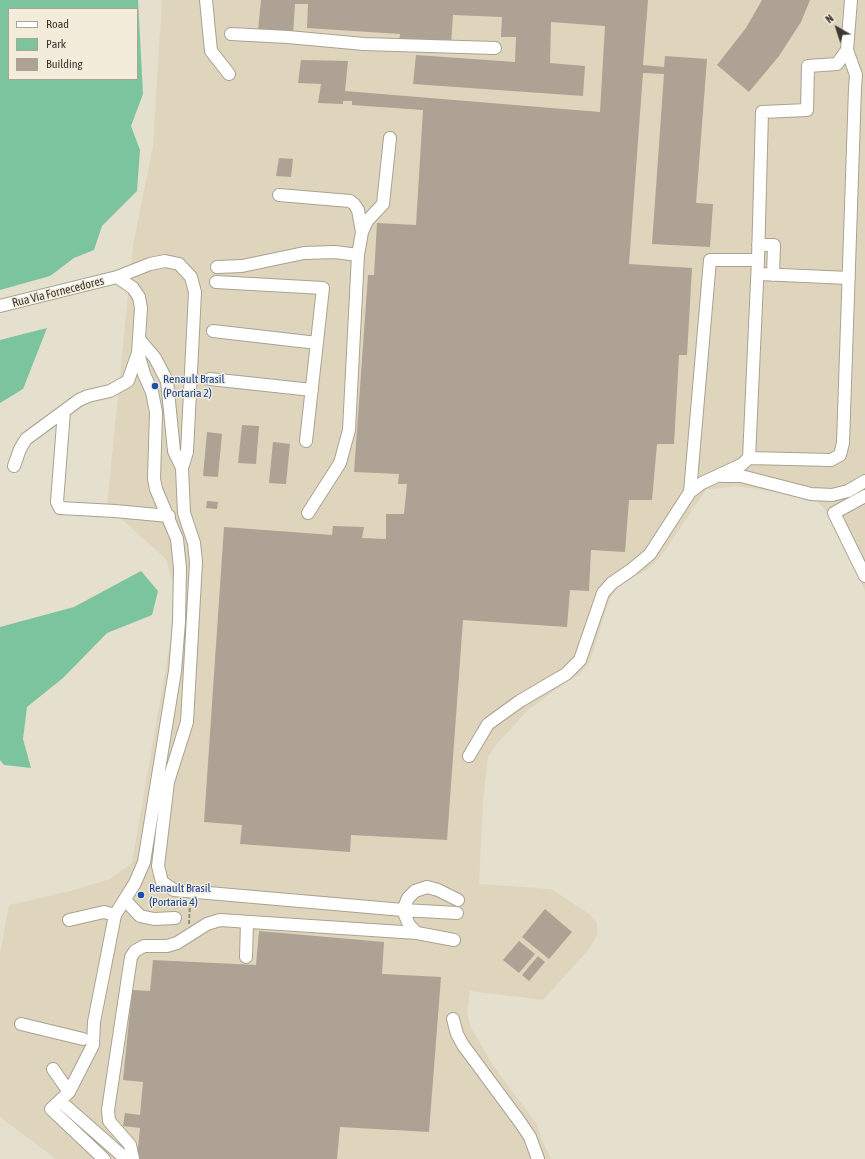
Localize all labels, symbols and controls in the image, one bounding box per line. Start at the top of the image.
legend [8,8,138,80]
north arrow [817,8,857,48]
text: N [823,12,836,25]
text: Road [46,17,69,31]
text: Park [46,37,66,51]
text: Building [46,57,83,71]
street label: Rua Via Fornecedores [11,274,105,310]
place label: Renault Brasil (Portaria 2) [163,372,225,400]
marker: Renault Brasil (Portaria 2) [150,381,160,391]
place label: Renault Brasil (Portaria 4) [149,881,211,909]
marker: Renault Brasil (Portaria 4) [136,890,146,900]

